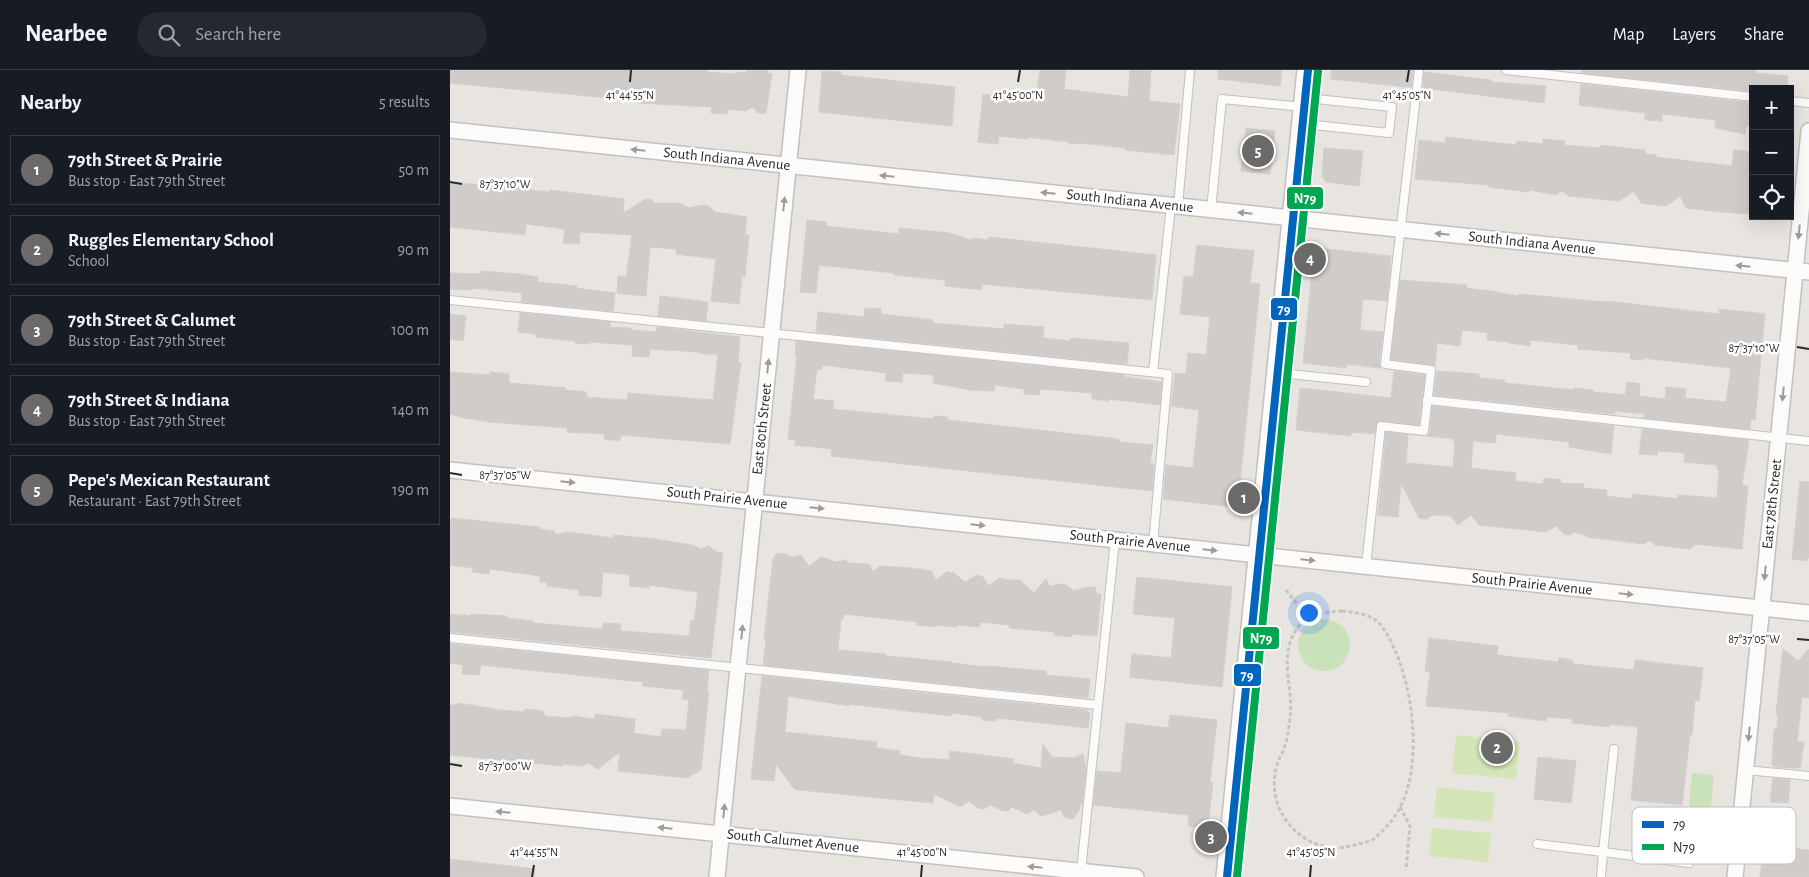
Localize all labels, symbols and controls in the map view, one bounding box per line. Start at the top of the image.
search box [137,12,487,57]
icon: search [155,21,183,49]
text: Nearbee [25,22,107,46]
text: Search here [195,25,281,44]
text: Map [1613,26,1644,44]
text: Layers [1672,26,1716,44]
text: Share [1744,26,1784,44]
map controls [1749,85,1794,220]
button: + [1749,85,1794,130]
text: 41°44'55"N [606,89,654,101]
text: 41°45'00"N [993,89,1043,101]
text: 41°45'05"N [1382,89,1432,101]
text: Nearby [20,92,81,113]
text: 5 results [379,94,430,110]
button: − [1749,130,1794,175]
pin: 5 [1242,132,1274,170]
street label: South Indiana Avenue [663,145,791,173]
one-way arrow [630,146,646,154]
text: 79th Street & Prairie [68,151,222,170]
text: 1 [34,162,40,178]
text: 50 m [398,162,429,178]
one-way arrow [879,172,895,180]
text: Bus stop · East 79th Street [68,173,225,189]
button: locate [1749,175,1794,220]
text: 87°37'10"W [480,178,531,190]
line badge: N79 [1286,186,1324,210]
street label: South Indiana Avenue [1066,187,1194,215]
one-way arrow [1040,189,1056,197]
text: N79 [1294,192,1317,206]
one-way arrow [781,196,789,212]
one-way arrow [1237,209,1253,217]
one-way arrow [1795,224,1803,240]
street label: South Indiana Avenue [1468,229,1596,257]
one-way arrow [1434,230,1450,238]
text: Ruggles Elementary School [68,231,274,250]
pin: 4 [1294,240,1326,278]
text: 2 [33,242,41,258]
text: 90 m [398,242,429,258]
text: School [68,253,109,269]
one-way arrow [1735,261,1751,269]
line badge: 79 [1270,297,1298,321]
text: 79 [1278,303,1291,317]
text: 79th Street & Calumet [68,311,235,330]
text: 3 [34,322,40,338]
text: 100 m [391,322,429,338]
text: Bus stop · East 79th Street [68,333,225,349]
text: 87°37'10"W [1729,342,1780,354]
one-way arrow [764,358,772,374]
street label: East 80th Street [750,382,774,476]
one-way arrow [1779,386,1787,402]
text: 79th Street & Indiana [68,391,230,410]
text: 4 [33,402,41,418]
text: 140 m [392,402,429,418]
text: Bus stop · East 79th Street [68,413,225,429]
street label: East 78th Street [1760,458,1784,550]
text: 87°37'05"W [479,469,531,481]
text: Pepe's Mexican Restaurant [68,471,270,490]
one-way arrow [560,478,576,486]
pin: 1 [1228,479,1260,517]
text: 5 [34,482,40,498]
text: 190 m [392,482,429,498]
street label: South Prairie Avenue [666,484,788,512]
text: Restaurant · East 79th Street [68,493,241,509]
one-way arrow [809,504,825,512]
one-way arrow [971,521,987,529]
street label: South Prairie Avenue [1069,527,1191,555]
one-way arrow [1202,546,1218,554]
one-way arrow [1300,556,1316,564]
one-way arrow [1761,565,1769,581]
street label: South Prairie Avenue [1471,570,1593,598]
one-way arrow [1618,590,1634,598]
your location [1296,600,1322,626]
one-way arrow [738,624,746,640]
line badge: N79 [1242,626,1280,650]
text: N79 [1250,632,1273,646]
text: 87°37'05"W [1728,633,1780,645]
line badge: 79 [1233,663,1262,687]
text: 79 [1241,669,1254,683]
one-way arrow [1745,727,1753,743]
pin: 2 [1481,729,1513,767]
text: 87°37'00"W [478,760,532,772]
one-way arrow [720,803,728,819]
legend [1632,807,1796,864]
one-way arrow [495,808,511,816]
pin: 3 [1195,818,1227,856]
text: 79 [1673,818,1685,832]
one-way arrow [657,824,673,832]
street label: South Calumet Avenue [726,827,860,855]
text: N79 [1673,841,1695,855]
text: 41°44'55"N [510,846,558,858]
text: 41°45'00"N [897,846,947,858]
text: 41°45'05"N [1286,846,1336,858]
one-way arrow [1027,863,1043,871]

